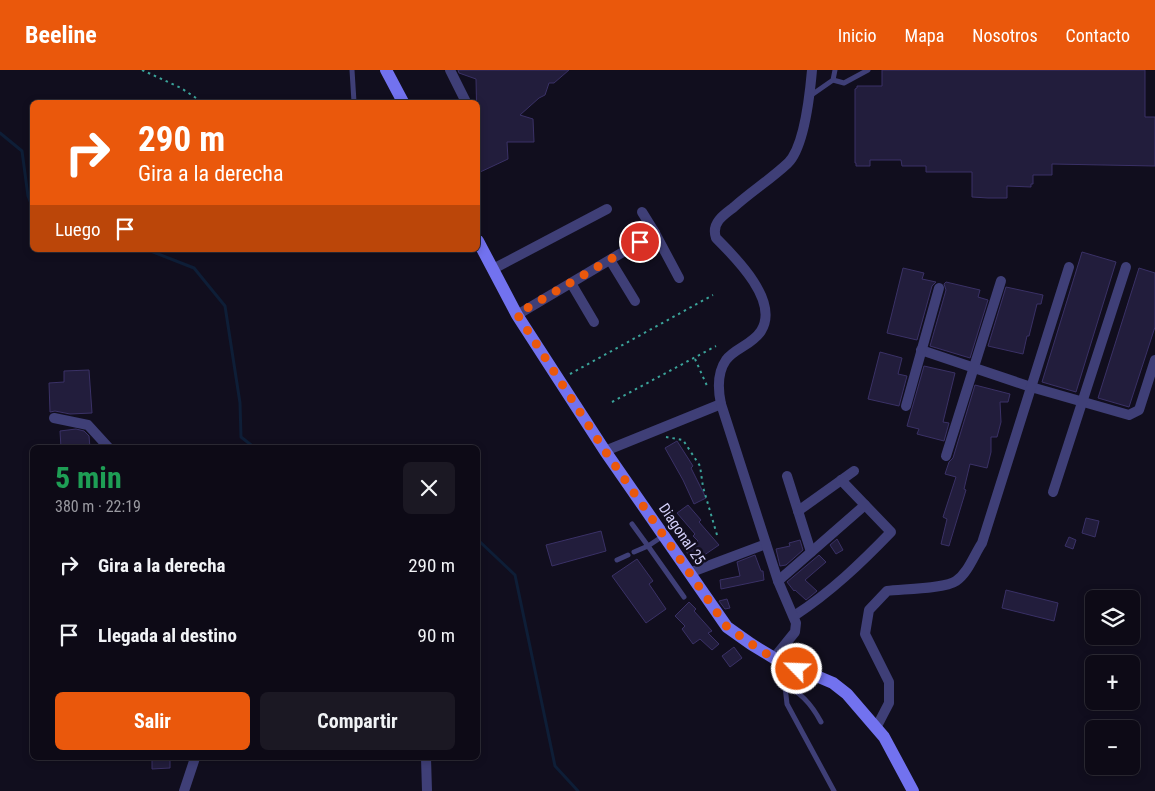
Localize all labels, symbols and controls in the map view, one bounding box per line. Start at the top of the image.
text: Beeline [25,21,97,49]
text: Inicio [838,25,877,46]
text: Mapa [905,25,944,46]
text: Nosotros [972,25,1038,46]
text: Contacto [1066,25,1130,46]
text: 290 m [138,119,225,160]
icon: right [55,120,120,185]
text: Gira a la derecha [138,161,284,186]
icon: arrive [111,215,139,243]
text: Luego [55,218,101,241]
pin [619,221,661,263]
icon: arrive [626,228,654,256]
text: 5 min [55,460,122,495]
button: close [403,462,455,514]
text: 380 m · 22:19 [55,497,141,516]
street label: Diagonal 25 [655,500,709,568]
icon: right [55,551,83,579]
text: Gira a la derecha [98,554,225,577]
text: 290 m [408,554,455,577]
map controls [1085,590,1140,775]
button: layers [1085,590,1140,645]
icon: arrive [55,621,83,649]
text: Llegada al destino [98,624,237,647]
text: 90 m [418,624,455,647]
position arrow [770,642,822,694]
button: + [1085,655,1140,710]
button: Salir [55,692,250,750]
button: Compartir [260,692,455,750]
button: − [1085,720,1140,775]

